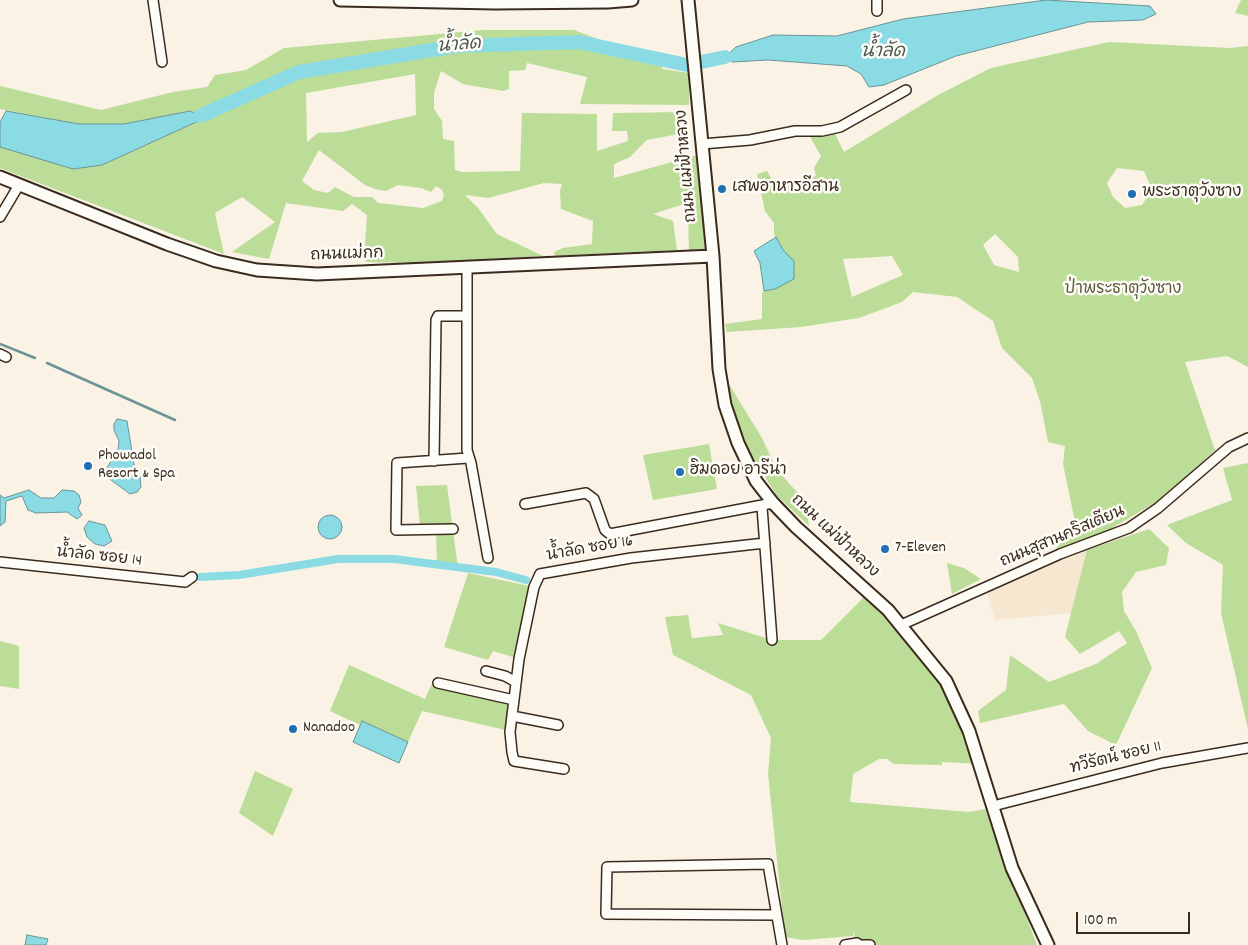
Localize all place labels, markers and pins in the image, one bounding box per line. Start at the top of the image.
place label: เสพอาหารอีสาน [732,179,839,199]
marker: เสพอาหารอีสาน [716,183,728,195]
place label: พระธาตุวังซาง [1142,184,1241,204]
marker: พระธาตุวังซาง [1126,188,1138,200]
place label: Phowadol Resort & Spa [98,447,175,485]
marker: Phowadol Resort & Spa [82,460,94,472]
place label: ฮิมดอย อารีน่า [690,462,787,482]
marker: ฮิมดอย อารีน่า [674,466,686,478]
place label: 7-Eleven [895,539,946,559]
marker: 7-Eleven [879,543,891,555]
place label: Nanadoo [303,719,355,739]
marker: Nanadoo [287,723,299,735]

